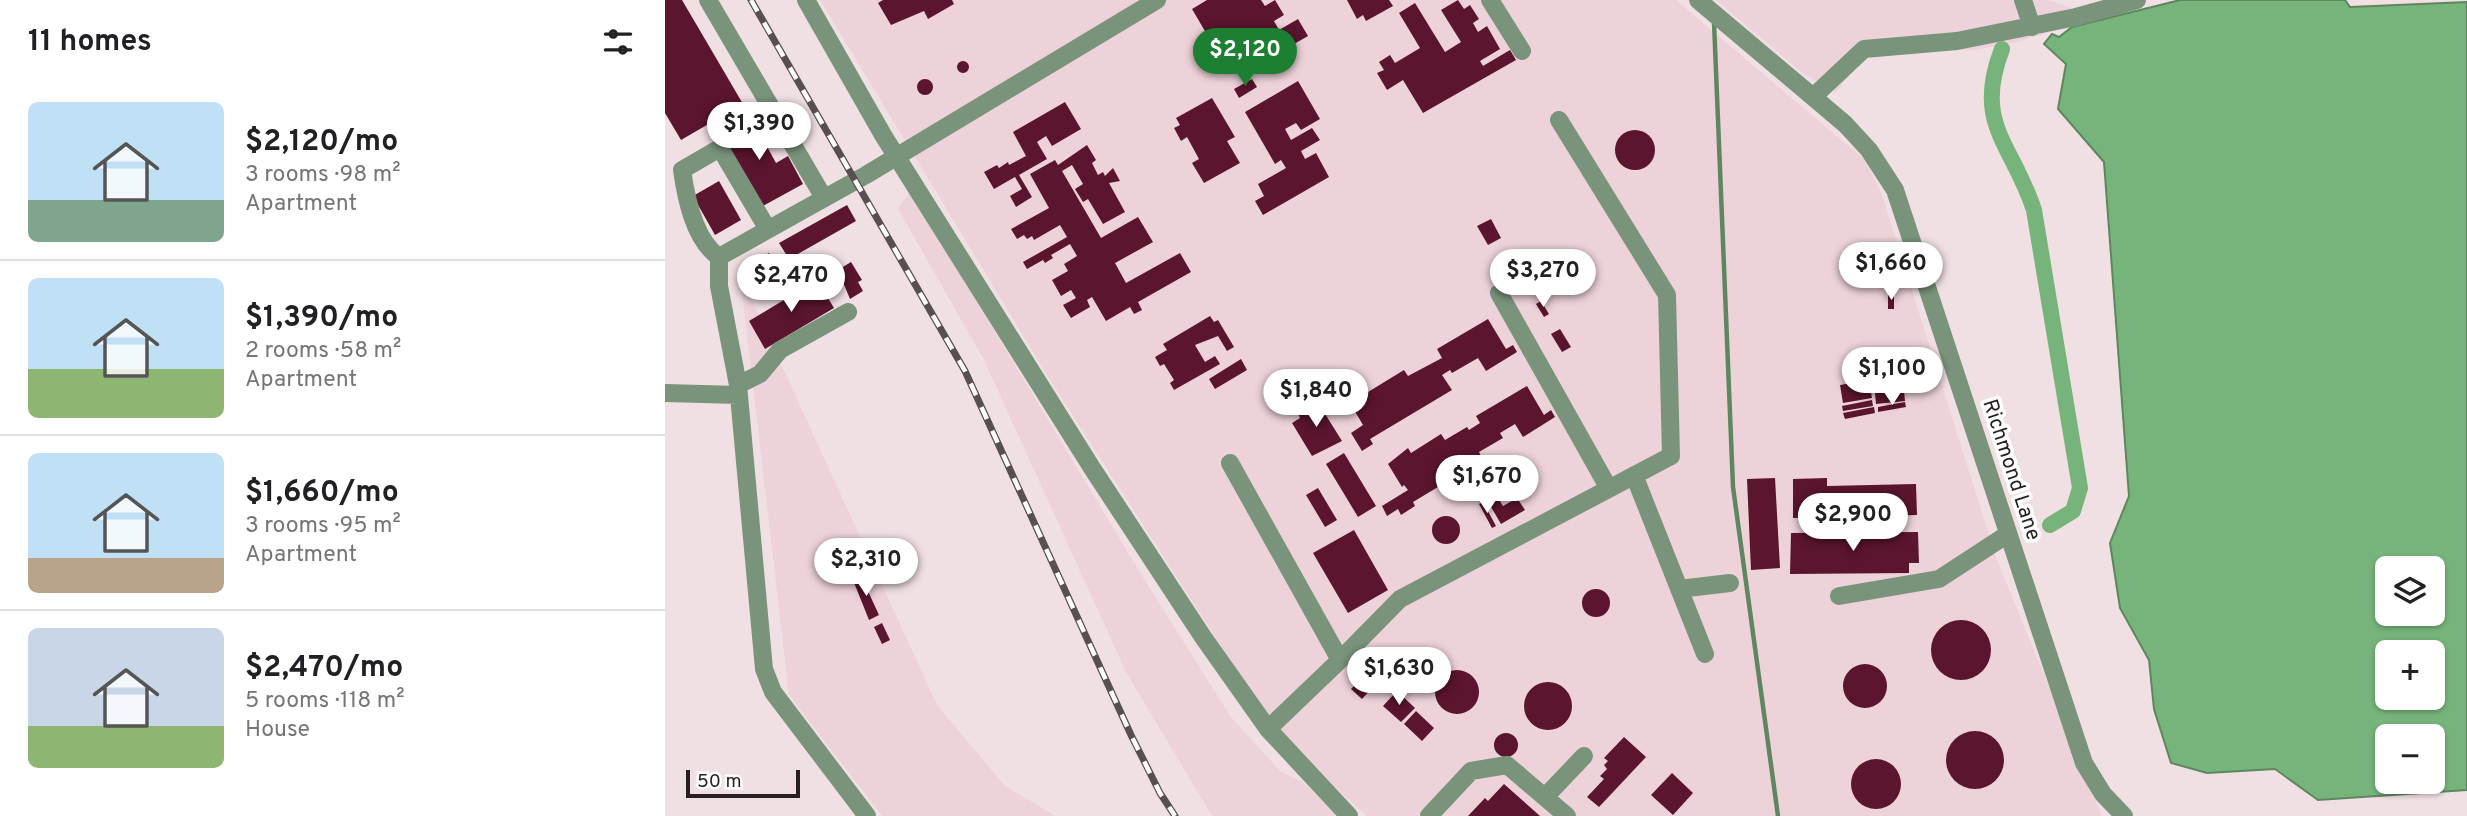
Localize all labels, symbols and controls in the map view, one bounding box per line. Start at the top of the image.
icon: filters [599,23,637,61]
text: 11 homes [28,24,152,61]
pin: $2,120 [1188,28,1302,88]
text: $2,120 [1209,36,1281,65]
pin: $1,390 [702,102,816,162]
text: $1,390 [723,110,795,139]
text: $2,120/mo [245,124,398,161]
icon: home [84,130,168,214]
text: 3 rooms · 98 m² [245,161,401,190]
text: Apartment [245,190,357,219]
pin: $1,660 [1834,243,1948,302]
pin: $3,270 [1486,250,1600,309]
text: $1,660 [1855,250,1927,279]
pin: $2,470 [734,254,848,314]
text: $3,270 [1506,257,1580,286]
text: $2,470 [753,262,829,291]
text: $1,390/mo [245,300,398,337]
icon: home [84,306,168,390]
text: 2 rooms · 58 m² [245,337,401,366]
pin: $1,100 [1835,348,1949,407]
text: $1,100 [1858,355,1926,384]
text: Apartment [245,366,357,395]
pin: $1,840 [1259,370,1373,429]
text: $1,840 [1279,377,1353,406]
street label: Richmond Lane [1975,396,2047,544]
pin: $1,670 [1430,456,1544,515]
text: $1,670 [1452,463,1522,492]
text: $1,660/mo [245,475,399,512]
icon: home [84,481,168,565]
pin: $2,900 [1796,494,1910,553]
text: $2,900 [1814,501,1892,530]
text: 3 rooms · 95 m² [245,512,401,541]
pin: $2,310 [809,538,923,598]
text: Apartment [245,541,357,570]
text: $2,310 [830,546,902,575]
map controls [2375,556,2445,794]
button: layers [2375,556,2445,626]
button: + [2375,640,2445,710]
pin: $1,630 [1342,648,1456,707]
text: $2,470/mo [245,650,403,687]
text: $1,630 [1363,655,1435,684]
icon: home [84,656,168,740]
text: 5 rooms · 118 m² [245,687,404,716]
text: House [245,716,310,745]
button: − [2375,724,2445,794]
scale bar [686,767,800,799]
text: 50 m [697,770,742,794]

